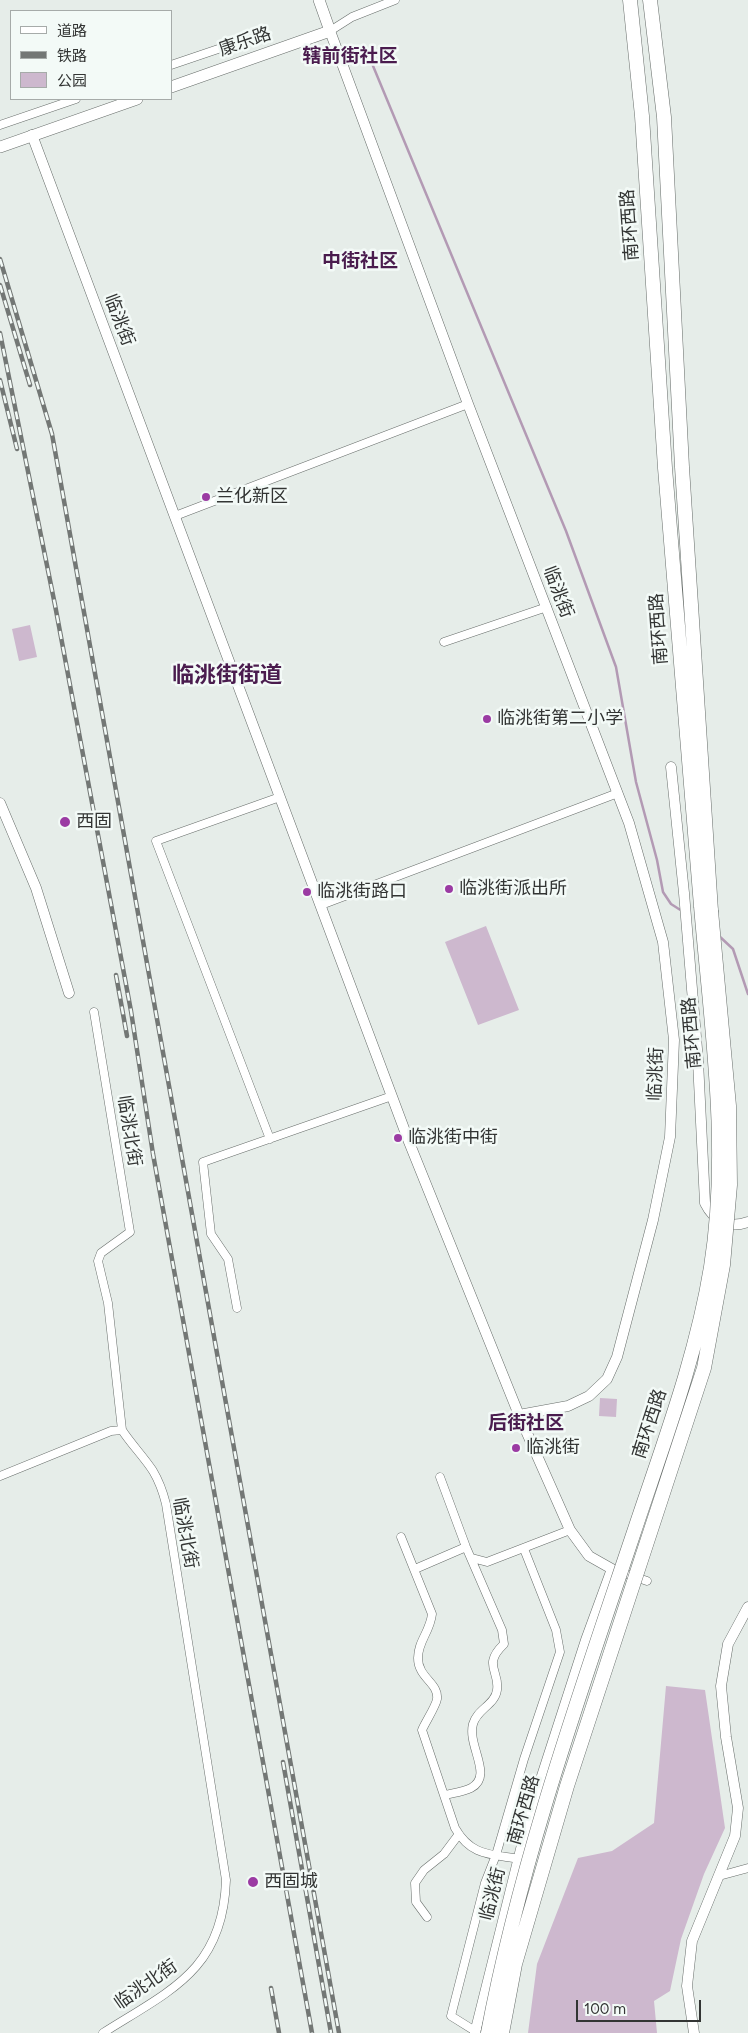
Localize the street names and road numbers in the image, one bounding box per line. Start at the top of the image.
street label: 康乐路 [216,23,274,61]
street label: 南环西路 [617,188,643,262]
street label: 临洮街 [99,291,139,349]
street label: 临洮街 [538,563,578,621]
street label: 南环西路 [646,592,672,666]
street label: 南环西路 [678,996,706,1070]
street label: 临洮街 [644,1047,668,1101]
street label: 临洮北街 [113,1094,145,1168]
street label: 南环西路 [629,1386,671,1462]
street label: 临洮北街 [168,1496,202,1570]
street label: 南环西路 [504,1772,544,1848]
street label: 临洮街 [476,1865,510,1923]
street label: 临洮北街 [110,1956,182,2014]

